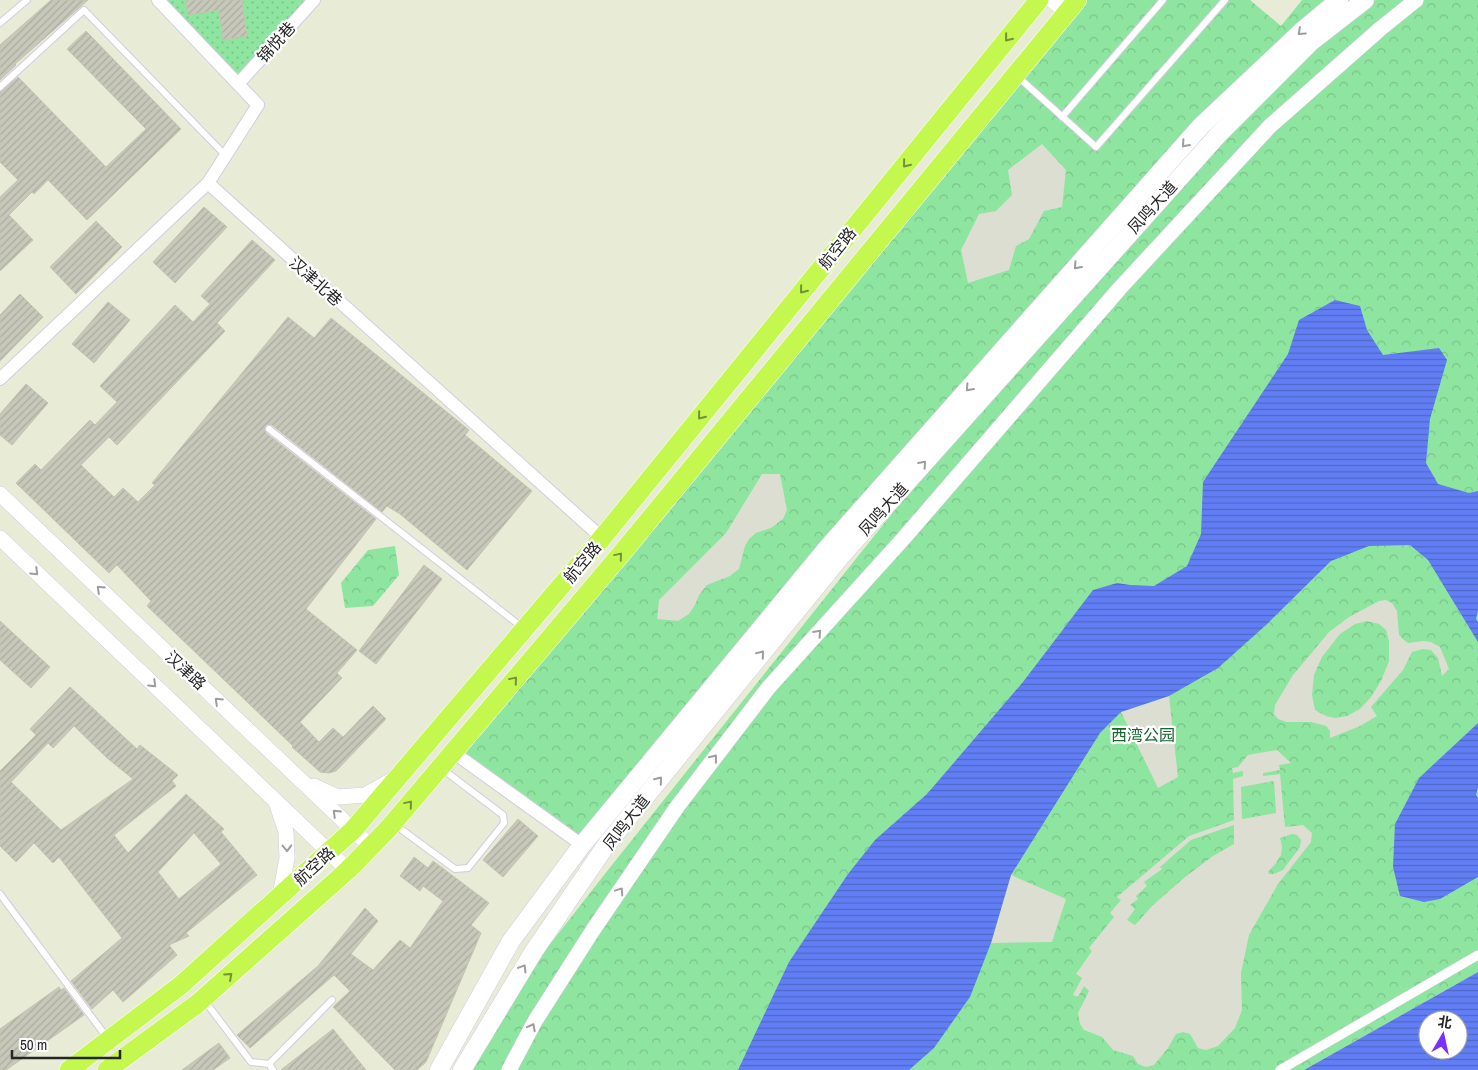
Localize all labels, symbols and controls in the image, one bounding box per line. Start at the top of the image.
street label: 锦悦巷 [252,17,300,67]
one-way arrow [1298,26,1307,35]
one-way arrow [1005,32,1014,41]
one-way arrow [1181,139,1190,148]
one-way arrow [903,158,911,167]
street label: 凤鸣大道 [1122,176,1182,238]
street label: 航空路 [813,222,861,274]
street label: 汉津北巷 [285,251,347,311]
one-way arrow [1074,260,1083,269]
one-way arrow [801,284,809,293]
one-way arrow [966,382,975,391]
one-way arrow [697,411,706,420]
one-way arrow [918,460,927,469]
street label: 凤鸣大道 [853,478,913,540]
street label: 航空路 [558,537,606,587]
one-way arrow [614,553,622,562]
one-way arrow [30,566,39,575]
one-way arrow [97,586,106,595]
one-way arrow [812,630,821,639]
street label: 汉津路 [161,646,211,694]
one-way arrow [756,651,764,660]
one-way arrow [509,676,518,685]
one-way arrow [147,678,156,687]
one-way arrow [215,698,224,707]
park label: 西湾公园 [1111,724,1175,746]
one-way arrow [708,754,717,764]
one-way arrow [654,777,662,786]
street label: 凤鸣大道 [598,790,654,854]
one-way arrow [404,801,412,810]
one-way arrow [333,810,342,819]
street label: 航空路 [289,842,339,890]
one-way arrow [281,844,292,852]
one-way arrow [614,887,623,896]
one-way arrow [517,965,527,974]
one-way arrow [223,973,232,982]
north arrow [1418,1010,1468,1060]
text: 北 [1437,1012,1453,1032]
one-way arrow [525,1023,535,1032]
scale bar [12,1028,120,1060]
text: 50 m [20,1034,47,1055]

